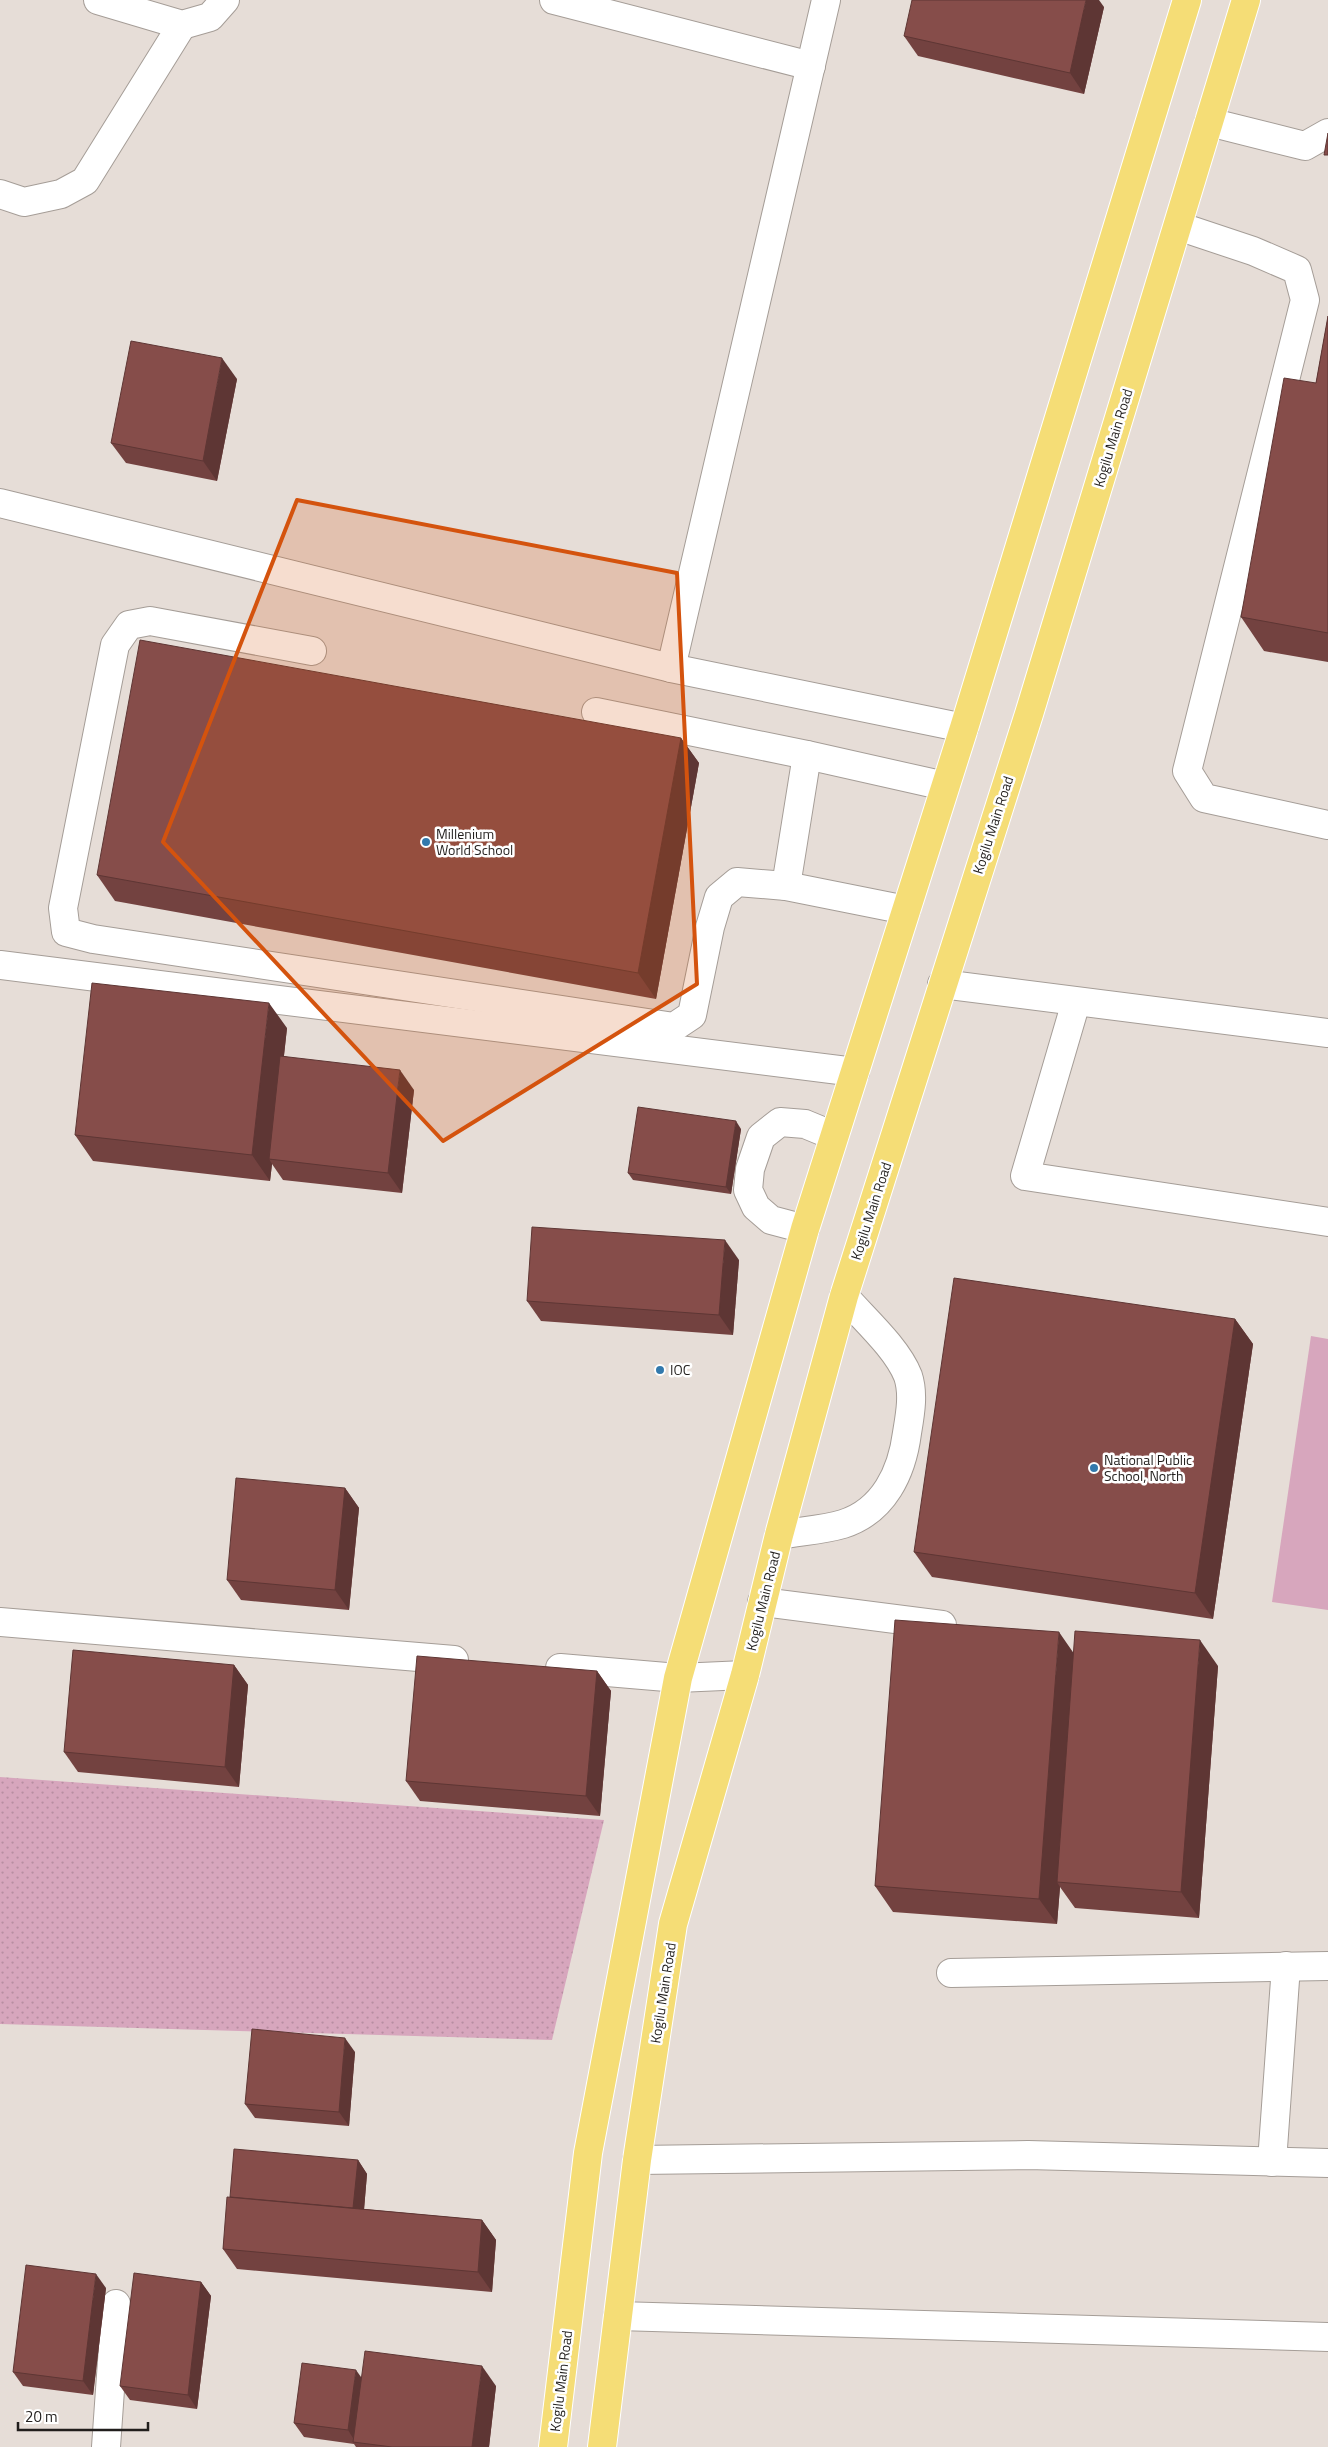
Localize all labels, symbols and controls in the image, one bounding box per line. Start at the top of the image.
street label: Kogilu Main Road [1088,386,1137,490]
street label: Kogilu Main Road [967,773,1018,877]
place label: Millenium World School [436,823,513,860]
marker: Millenium World School [420,836,432,848]
street label: Kogilu Main Road [845,1159,896,1263]
place label: IOC [670,1359,691,1380]
marker: IOC [654,1364,666,1376]
place label: National Public School, North [1104,1449,1192,1486]
marker: National Public School, North [1088,1462,1100,1474]
street label: Kogilu Main Road [740,1549,785,1653]
street label: Kogilu Main Road [644,1941,681,2045]
street label: Kogilu Main Road [544,2329,577,2433]
scale bar [18,2400,148,2432]
text: 20 m [25,2405,58,2428]

